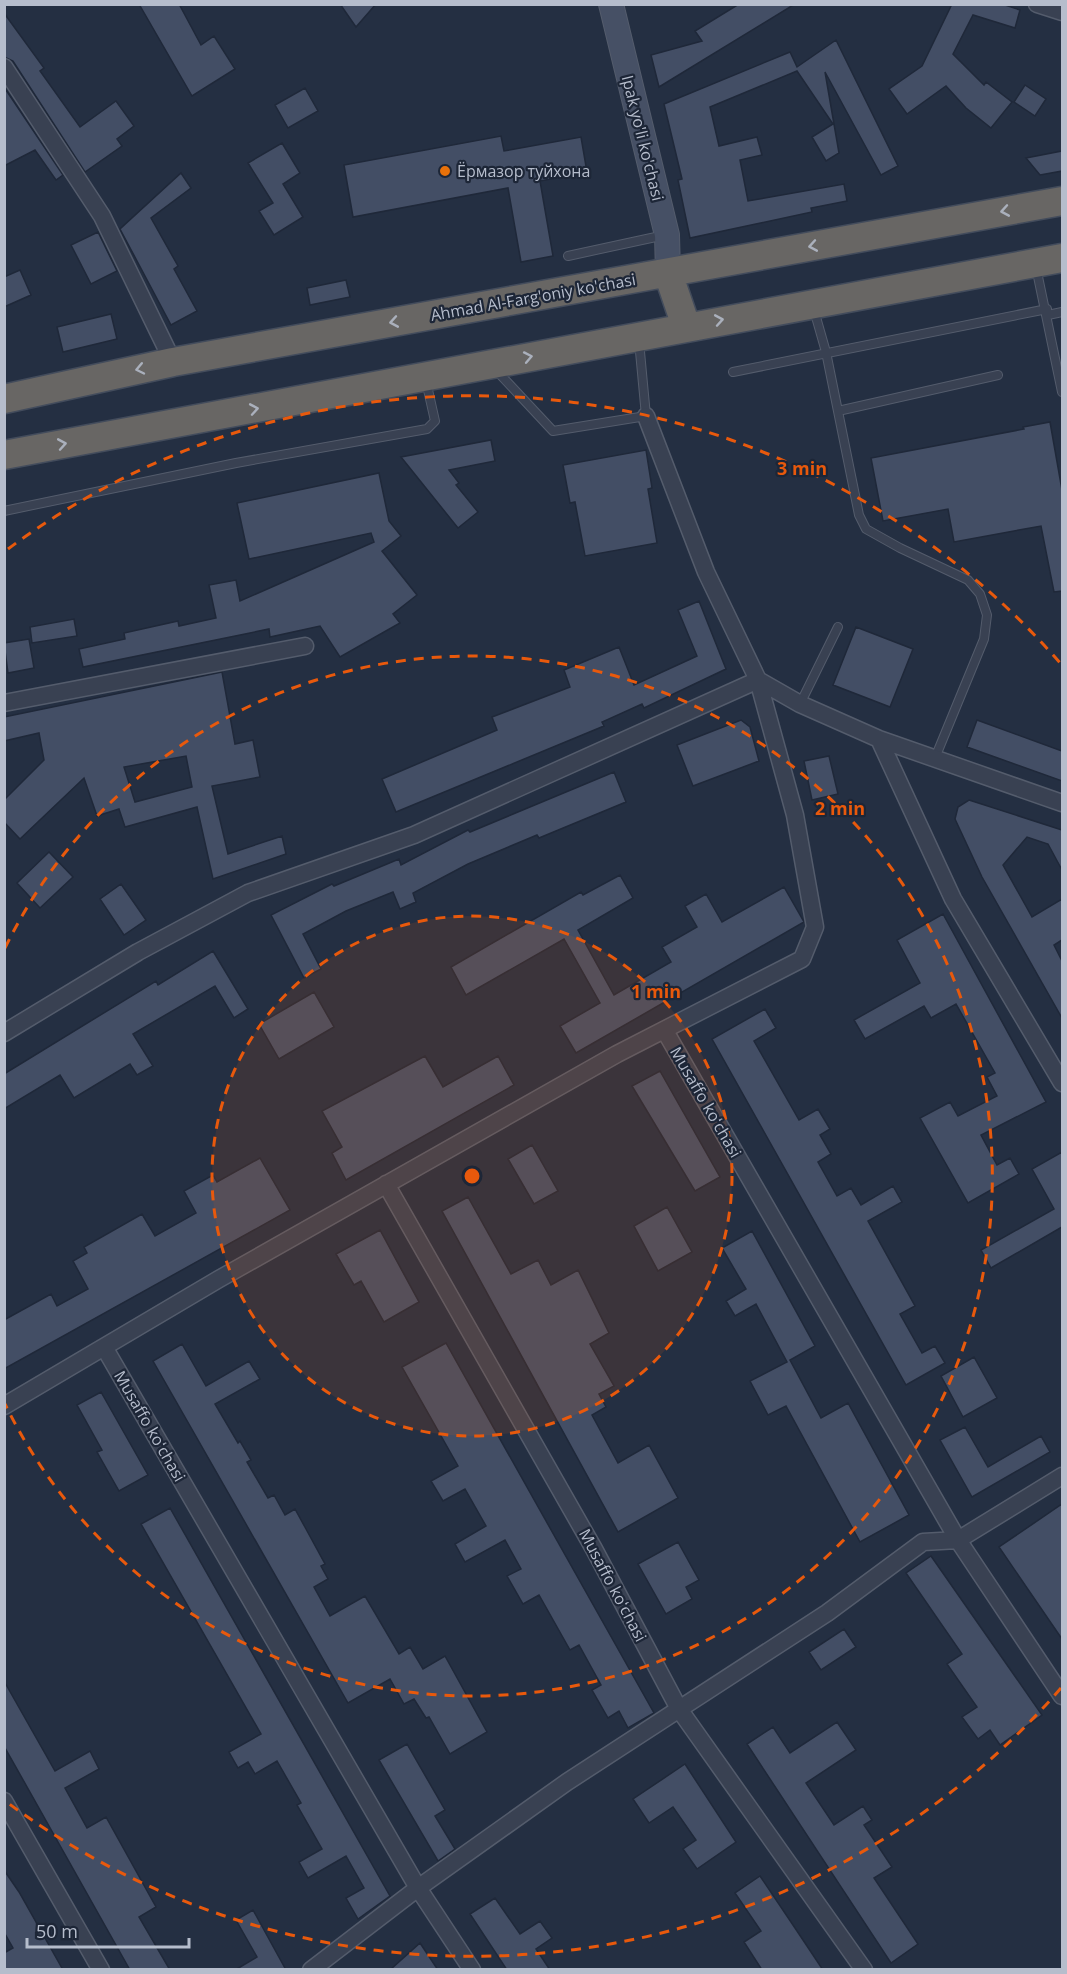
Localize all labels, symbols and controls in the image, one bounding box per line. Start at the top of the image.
street label: Ipak yo'li ko'chasi [617,73,669,203]
place label: Ёрмазор туйхона [457,160,590,182]
marker: Ёрмазор туйхона [438,164,452,178]
one-way arrow [1000,205,1010,217]
one-way arrow [808,240,818,252]
street label: Ahmad Al-Farg'oniy ko'chasi [429,268,637,326]
one-way arrow [714,314,724,327]
one-way arrow [389,316,399,328]
one-way arrow [523,351,533,364]
one-way arrow [136,362,146,375]
one-way arrow [248,403,258,416]
one-way arrow [57,438,67,451]
text: 3 min [777,456,827,480]
text: 2 min [815,796,865,820]
text: 1 min [631,979,681,1003]
street label: Musaffo koʻchasi [665,1042,747,1162]
centre of rings [462,1166,482,1186]
street label: Musaffo koʻchasi [109,1366,191,1486]
street label: Musaffo koʻchasi [574,1525,652,1645]
scale bar [27,1911,189,1949]
text: 50 m [36,1919,78,1943]

